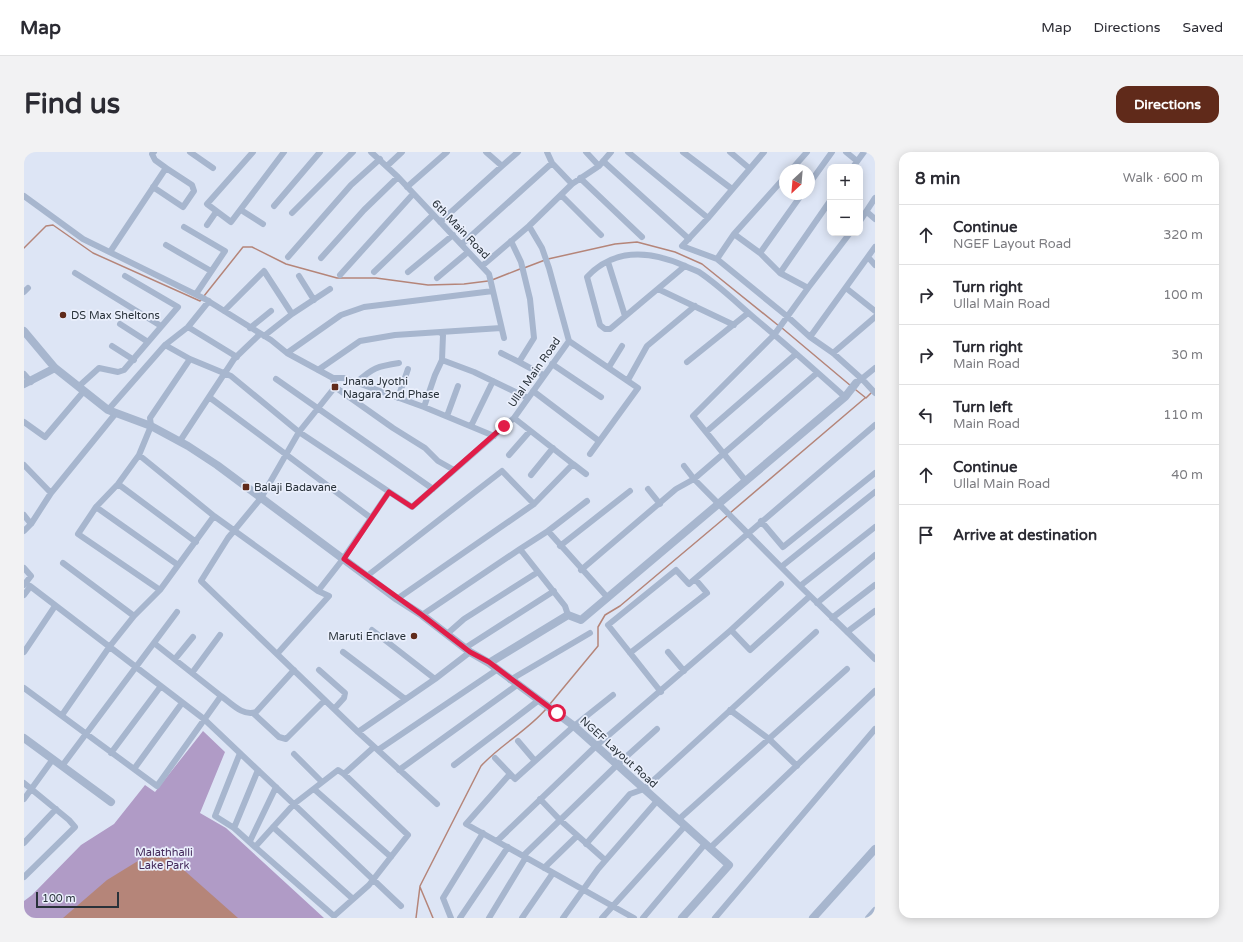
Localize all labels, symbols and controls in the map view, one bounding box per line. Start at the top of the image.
text: Map [20,17,61,39]
text: Map [1041,19,1072,36]
text: Directions [1094,19,1161,36]
text: Saved [1183,19,1223,36]
button: Directions [1116,86,1219,123]
text: Find us [24,87,120,121]
north arrow [779,164,815,200]
map controls [827,164,863,236]
button: + [827,164,863,200]
text: 8 min [915,168,960,189]
text: Walk · 600 m [1123,170,1203,186]
street label: 6th Main Road [429,197,492,262]
button: − [827,200,863,236]
text: Continue [953,218,1017,236]
icon: ahead [915,224,937,246]
text: 320 m [1163,227,1203,243]
text: NGEF Layout Road [953,236,1071,252]
text: Turn right [953,278,1023,296]
icon: right [915,284,937,306]
text: 100 m [1163,287,1203,303]
text: Ullal Main Road [953,296,1050,312]
place label: DS Max Sheltons [71,309,160,322]
marker: DS Max Sheltons [58,310,68,320]
street label: Ullal Main Road [506,335,563,410]
text: Turn right [953,338,1023,356]
icon: right [915,344,937,366]
text: 30 m [1171,347,1203,363]
text: Main Road [953,356,1020,372]
place label: Jnana Jyothi Nagara 2nd Phase [343,375,440,401]
marker: Jnana Jyothi Nagara 2nd Phase [330,382,340,392]
text: Turn left [953,398,1013,416]
icon: left [915,404,937,426]
text: 110 m [1163,407,1203,423]
text: Main Road [953,416,1020,432]
route end [495,417,513,435]
text: Continue [953,458,1017,476]
icon: ahead [915,464,937,486]
text: 40 m [1171,467,1203,483]
text: Ullal Main Road [953,476,1050,492]
place label: Balaji Badavane [254,481,337,494]
marker: Balaji Badavane [241,482,251,492]
icon: arrive [915,524,937,546]
text: Arrive at destination [953,526,1097,544]
place label: Maruti Enclave [328,630,406,643]
marker: Maruti Enclave [409,631,419,641]
route start [548,704,566,722]
street label: NGEF Layout Road [577,714,660,791]
park label: Malathhalli Lake Park [135,846,193,872]
scale bar [36,890,119,909]
text: 100 m [42,892,76,905]

